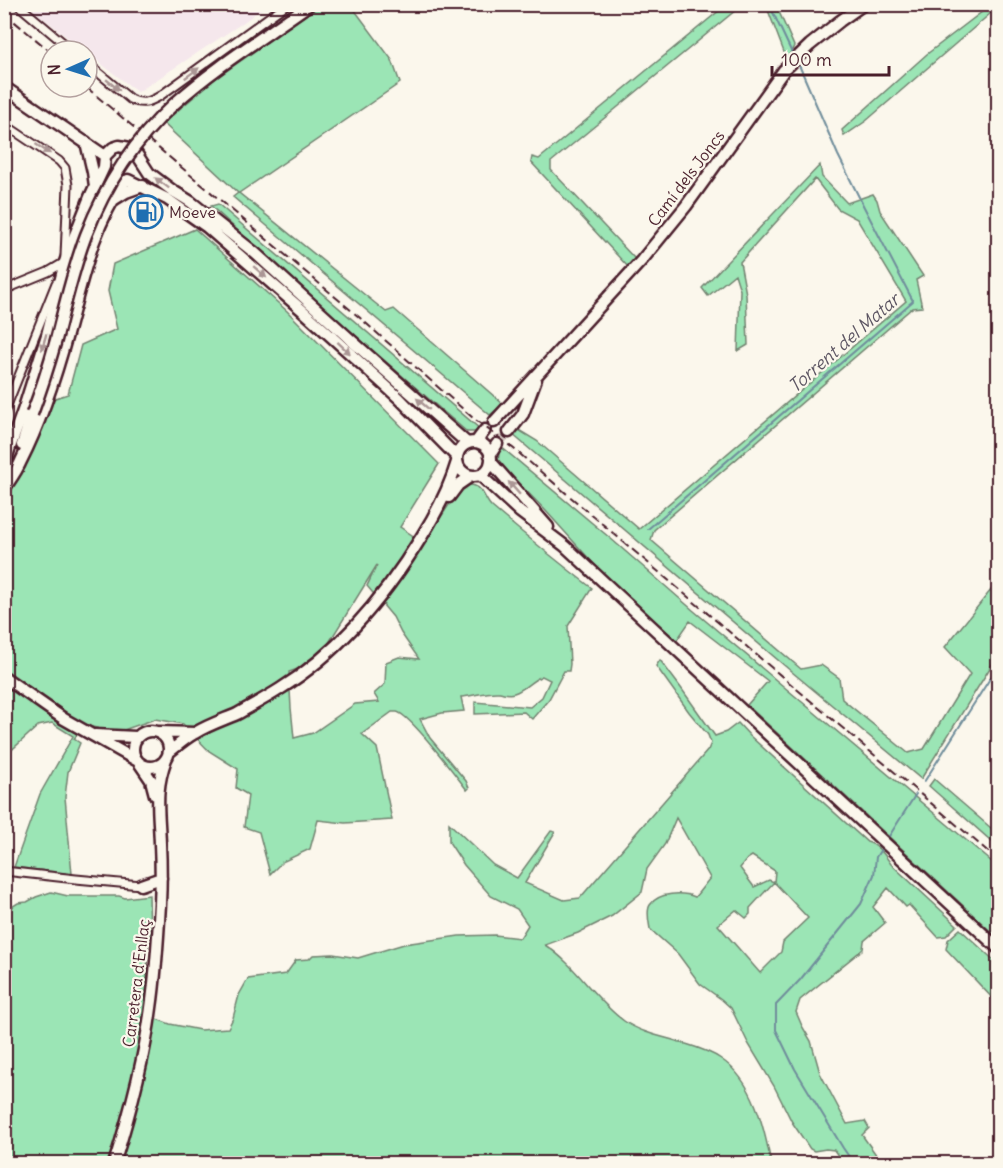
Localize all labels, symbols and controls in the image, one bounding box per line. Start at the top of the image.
north arrow [39,39,99,99]
scale bar [772,39,889,77]
text: 100 m [781,48,832,71]
text: N [44,64,64,76]
one-way arrow [183,67,199,79]
one-way arrow [105,78,120,91]
street label: Camí dels Joncs [643,126,729,230]
one-way arrow [35,144,51,155]
one-way arrow [154,177,170,189]
fuel station icon: Moeve [128,194,164,230]
place label: Moeve [169,202,216,222]
one-way arrow [252,265,267,278]
water label: Torrent del Matar [783,286,906,397]
one-way arrow [39,333,48,351]
one-way arrow [337,341,351,355]
one-way arrow [416,398,431,411]
one-way arrow [508,481,521,496]
street label: Carretera d'Enllaç [118,918,154,1048]

